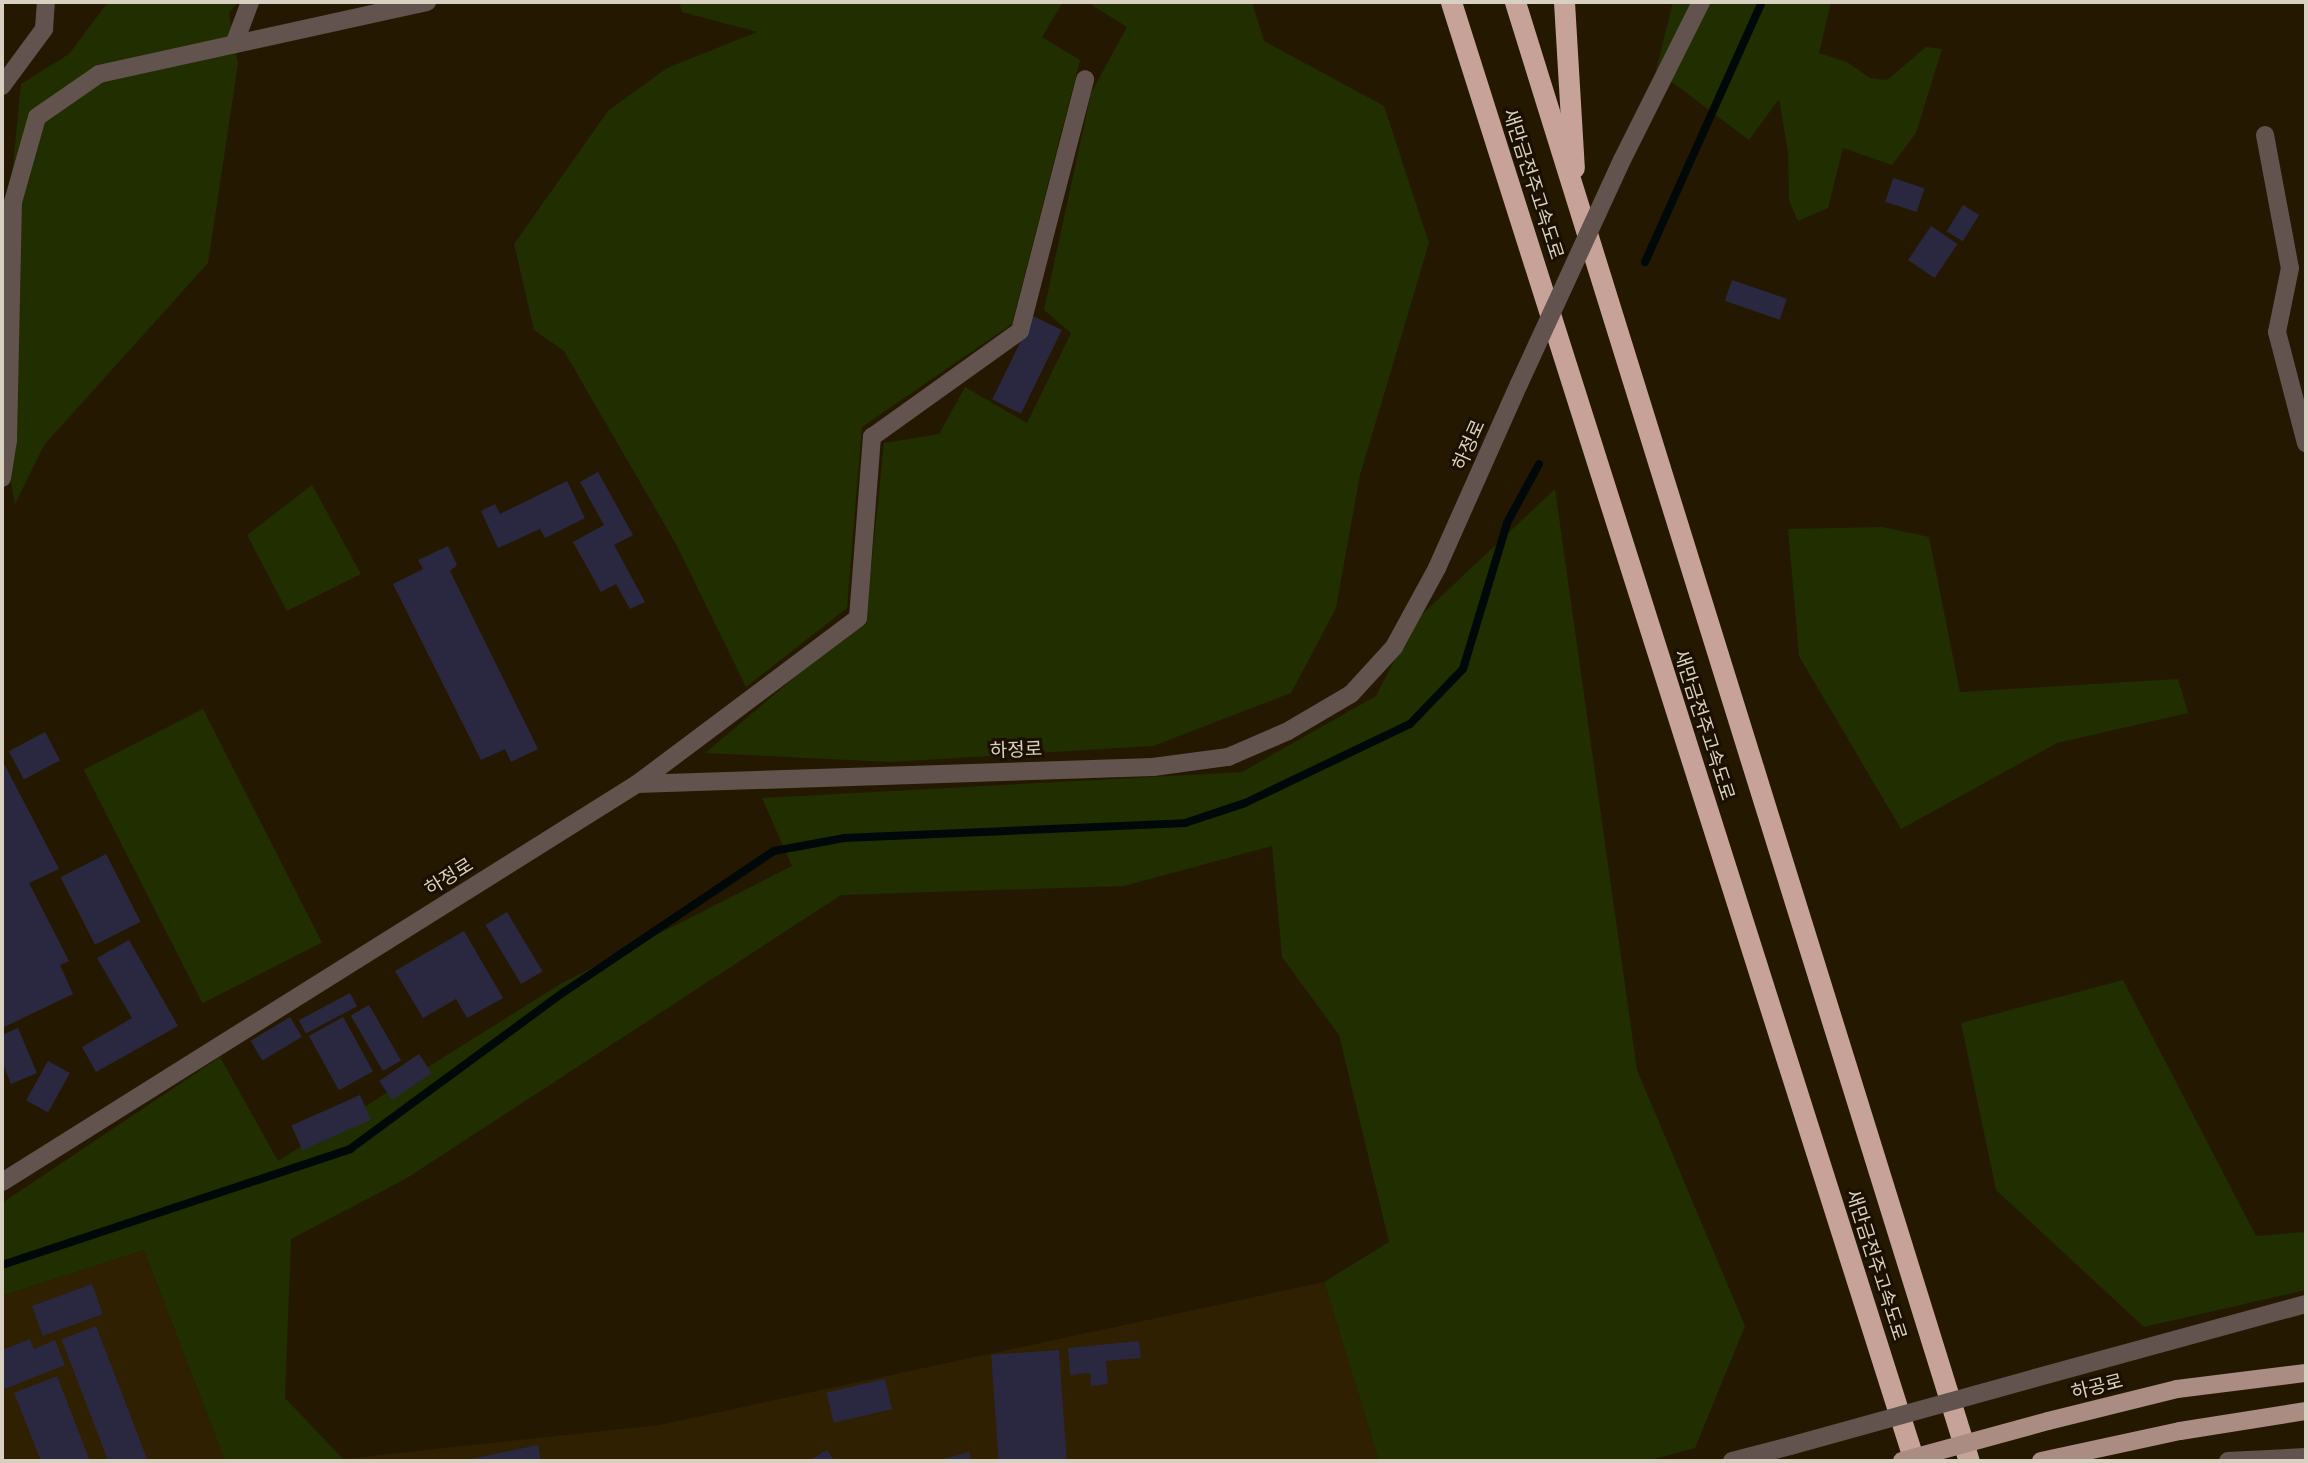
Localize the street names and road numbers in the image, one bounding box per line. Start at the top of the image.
street label: 새만금전주고속도로 [1498,106,1568,262]
street label: 하정로 [1448,416,1490,474]
street label: 새만금전주고속도로 [1669,647,1739,803]
street label: 하정로 [989,738,1043,762]
street label: 하정로 [421,853,477,901]
street label: 새만금전주고속도로 [1841,1187,1911,1343]
street label: 하공로 [2069,1370,2125,1404]

